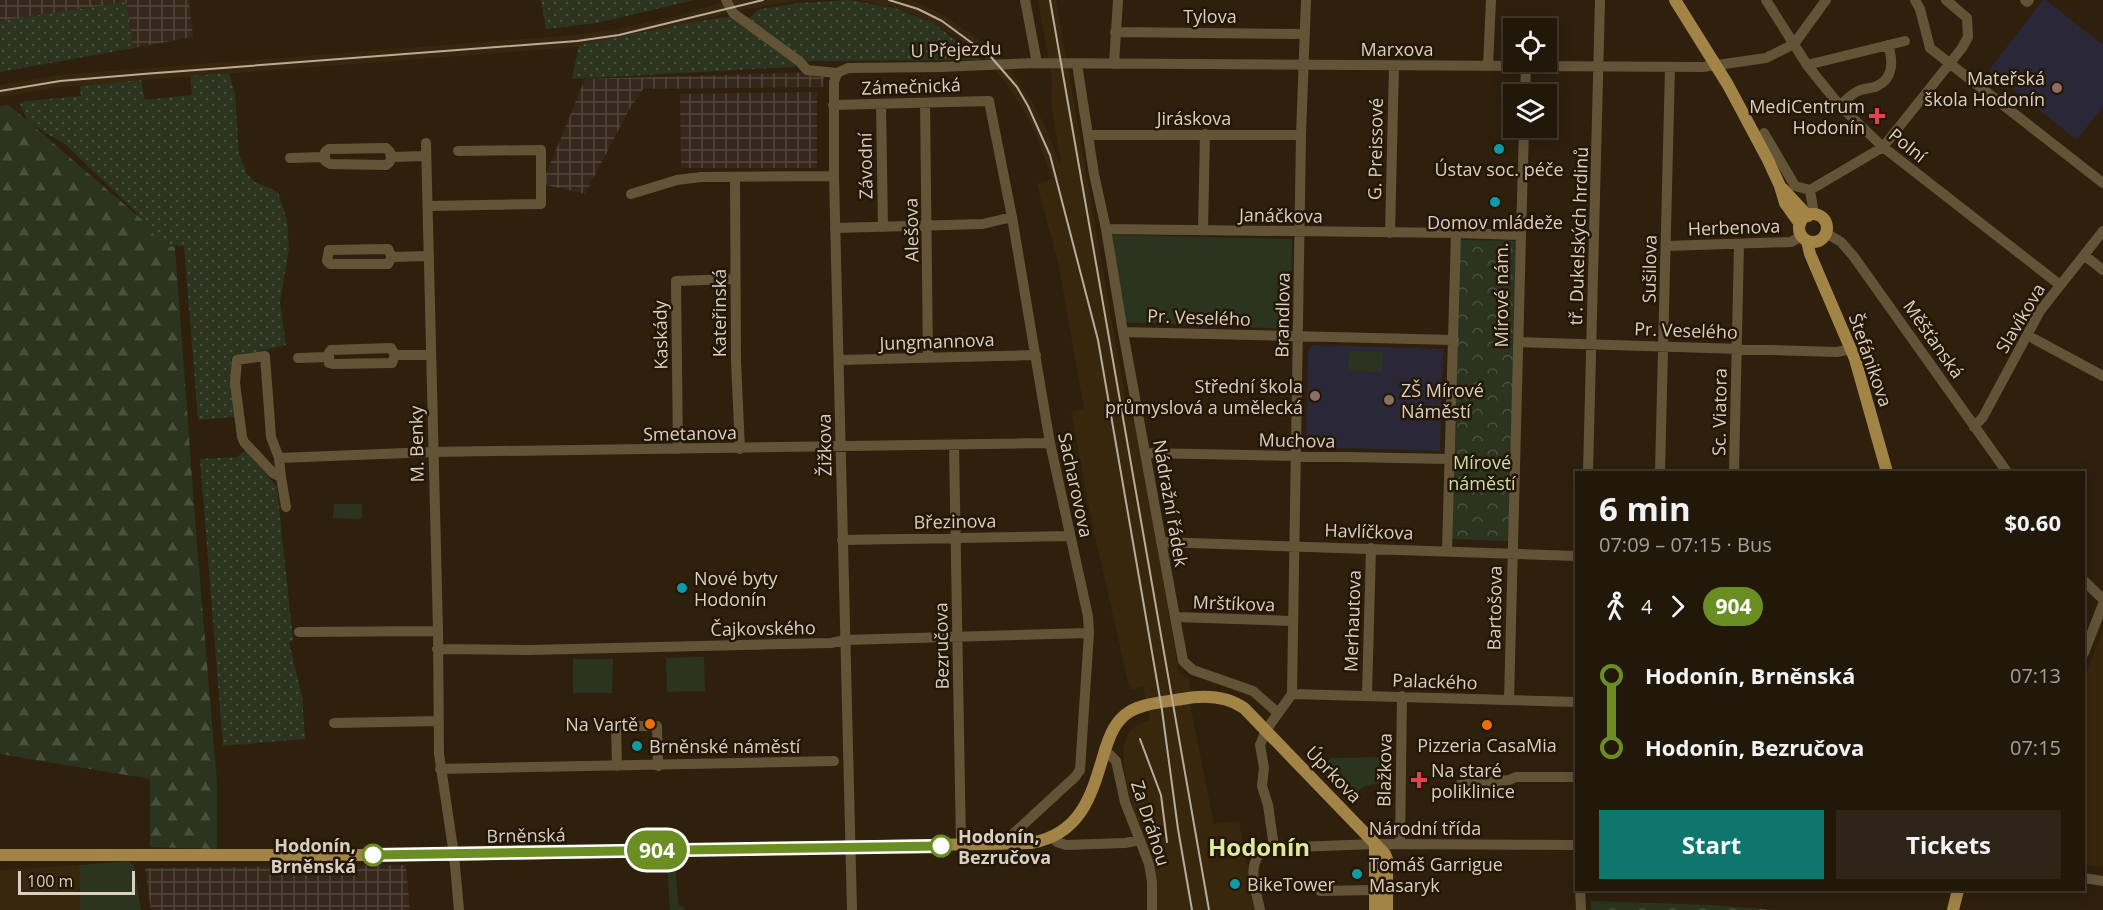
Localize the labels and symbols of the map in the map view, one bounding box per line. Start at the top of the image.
street label: Tylova [1183,4,1237,28]
street label: U Přejezdu [910,35,1002,63]
street label: Marxova [1361,37,1433,61]
place label: Mateřská škola Hodonín [1924,66,2045,111]
street label: Zámečnická [861,72,961,100]
marker: Mateřská škola Hodonín [2050,81,2064,95]
place label: MediCentrum Hodonín [1749,94,1865,139]
street label: G. Preissové [1362,98,1388,200]
street label: Jiráskova [1155,106,1231,130]
marker: MediCentrum Hodonín [1870,109,1884,123]
street label: Polní [1884,123,1932,168]
street label: Závodní [852,132,878,200]
marker: Ústav soc. péče [1492,142,1506,156]
street label: tř. Dukelských hrdinů [1563,146,1593,326]
place label: Ústav soc. péče [1434,157,1564,181]
marker: Domov mládeže [1488,195,1502,209]
street label: Alešova [898,198,924,262]
street label: Janáčkova [1237,202,1323,228]
place label: Domov mládeže [1427,210,1563,234]
street label: Herbenova [1687,213,1781,241]
street label: Sušilova [1636,235,1662,303]
street label: Mírové nám. [1489,242,1513,348]
street label: Kateřinská [707,269,731,357]
street label: Brandlova [1269,272,1295,358]
street label: Slavíkova [1990,279,2050,357]
street label: Měšťanská [1898,295,1970,383]
street label: Kaskády [647,299,673,370]
street label: Pr. Veselého [1147,303,1251,331]
street label: Štefánikova [1844,310,1898,410]
street label: Pr. Veselého [1634,316,1738,344]
street label: Jungmannova [877,327,995,355]
street label: Sc. Viatora [1706,368,1732,456]
place label: Střední škola průmyslová a umělecká [1105,374,1303,419]
place label: ZŠ Mírové Náměstí [1401,378,1484,423]
marker: Střední škola průmyslová a umělecká [1308,389,1322,403]
marker: ZŠ Mírové Náměstí [1382,393,1396,407]
street label: M. Benky [403,404,429,483]
street label: Žižkova [811,414,837,476]
street label: Smetanova [643,420,737,446]
street label: Muchova [1258,427,1336,453]
street label: Sacharovova [1053,430,1099,540]
street label: Nádražní řádek [1148,438,1194,569]
park label: Mírové náměstí [1448,450,1516,495]
street label: Březinova [913,508,997,534]
street label: Havlíčkova [1324,517,1414,545]
street label: Bartošova [1481,565,1507,651]
place label: Nové byty Hodonín [694,566,779,611]
street label: Merhautova [1338,570,1366,672]
marker: Nové byty Hodonín [675,581,689,595]
street label: Mrštíkova [1192,590,1276,616]
street label: Bezručova [928,602,954,690]
street label: Čajkovského [710,615,816,641]
street label: Palackého [1392,668,1478,694]
place label: Na Vartě [565,712,638,736]
marker: Na Vartě [643,717,657,731]
marker: Pizzeria CasaMia [1480,718,1494,732]
street label: Blažkova [1371,733,1397,807]
place label: Pizzeria CasaMia [1417,733,1557,757]
place label: Brněnské náměstí [649,734,801,758]
marker: Brněnské náměstí [630,739,644,753]
street label: Úprkova [1301,740,1367,808]
place label: Na staré poliklinice [1431,758,1515,803]
marker: Na staré poliklinice [1412,773,1426,787]
street label: Za Dráhou [1126,777,1176,869]
street label: Národní třída [1369,816,1481,840]
street label: Brněnská [486,822,566,848]
place label: Hodonín, Bezručova [958,824,1051,869]
line badge: 904 [622,830,692,870]
district label: Hodonín [1208,830,1310,863]
place label: Hodonín, Brněnská [270,833,356,878]
marker: Hodonín, Bezručova [930,835,952,857]
marker: Hodonín, Brněnská [362,844,384,866]
place label: Tomáš Garrigue Masaryk [1369,852,1503,897]
marker: Tomáš Garrigue Masaryk [1350,867,1364,881]
scale bar [18,868,135,896]
place label: BikeTower [1247,872,1336,896]
marker: BikeTower [1228,877,1242,891]

